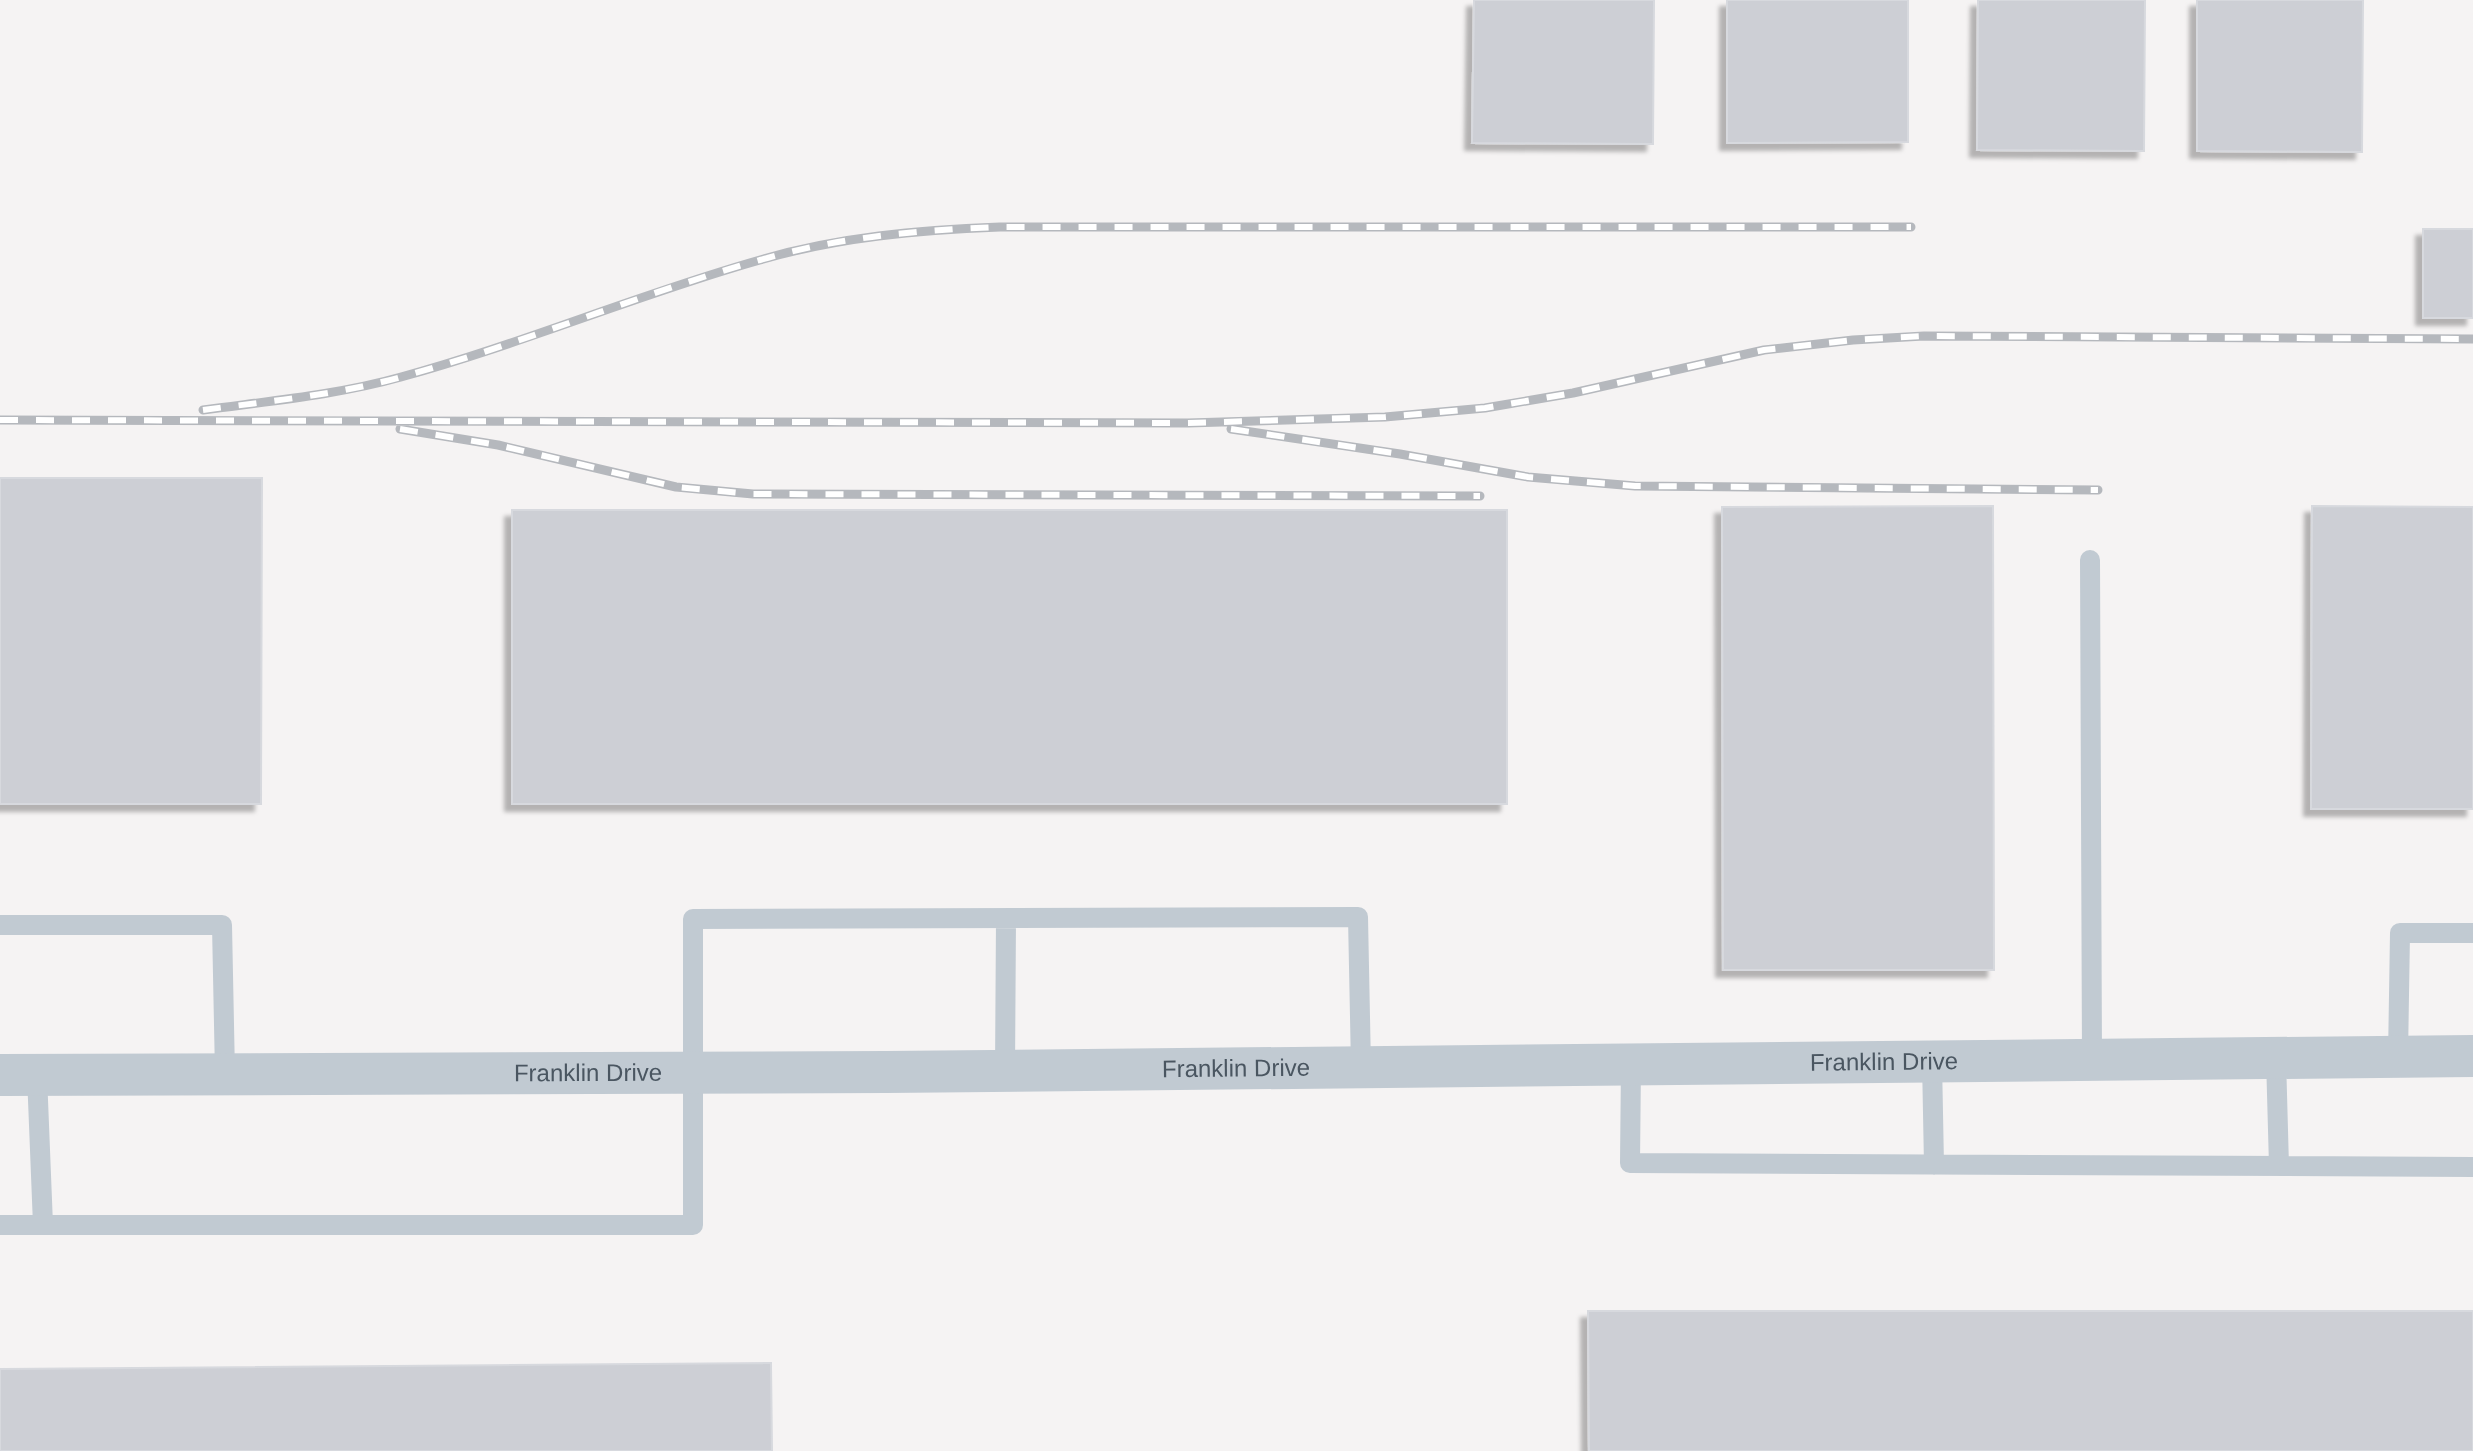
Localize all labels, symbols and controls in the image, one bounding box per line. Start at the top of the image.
street label: Franklin Drive [1810,1047,1958,1076]
street label: Franklin Drive [1162,1054,1310,1082]
street label: Franklin Drive [514,1059,662,1086]

